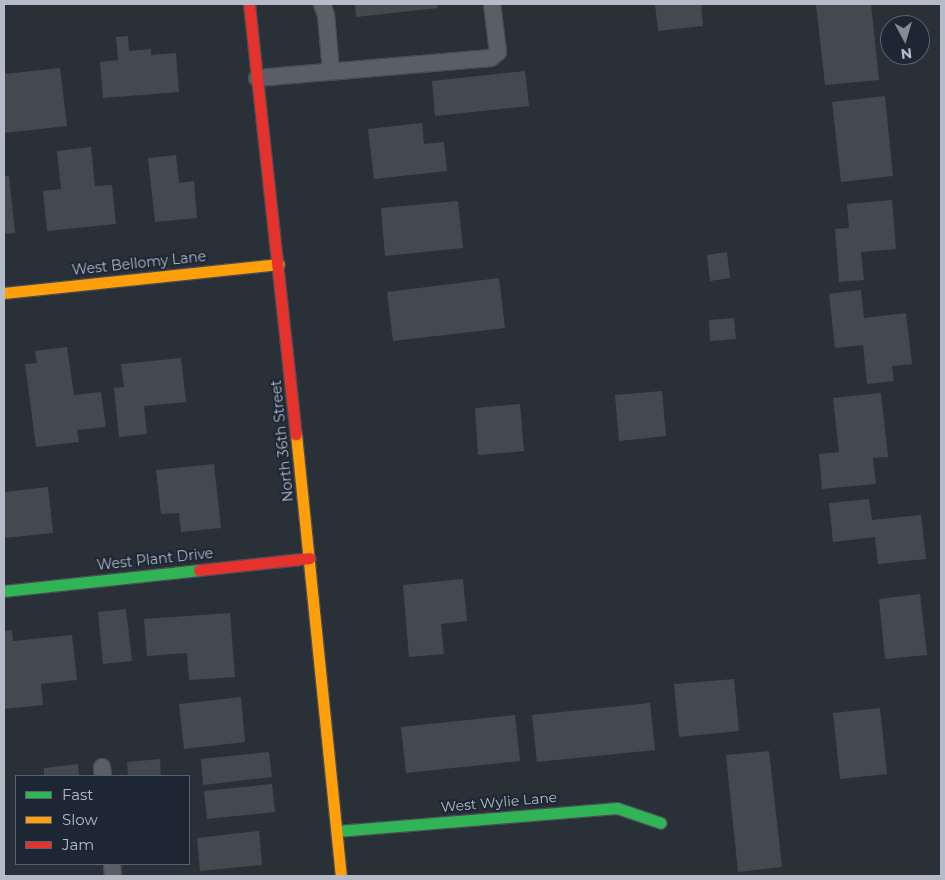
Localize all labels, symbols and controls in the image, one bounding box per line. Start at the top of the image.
north arrow [880,15,930,65]
text: N [900,44,913,63]
street label: West Bellomy Lane [71,248,207,278]
street label: North 36th Street [267,379,297,503]
street label: West Plant Drive [96,545,214,573]
legend [15,775,190,865]
text: Fast [62,785,93,804]
street label: West Wylie Lane [440,789,558,815]
text: Slow [62,810,98,829]
text: Jam [62,835,94,854]

